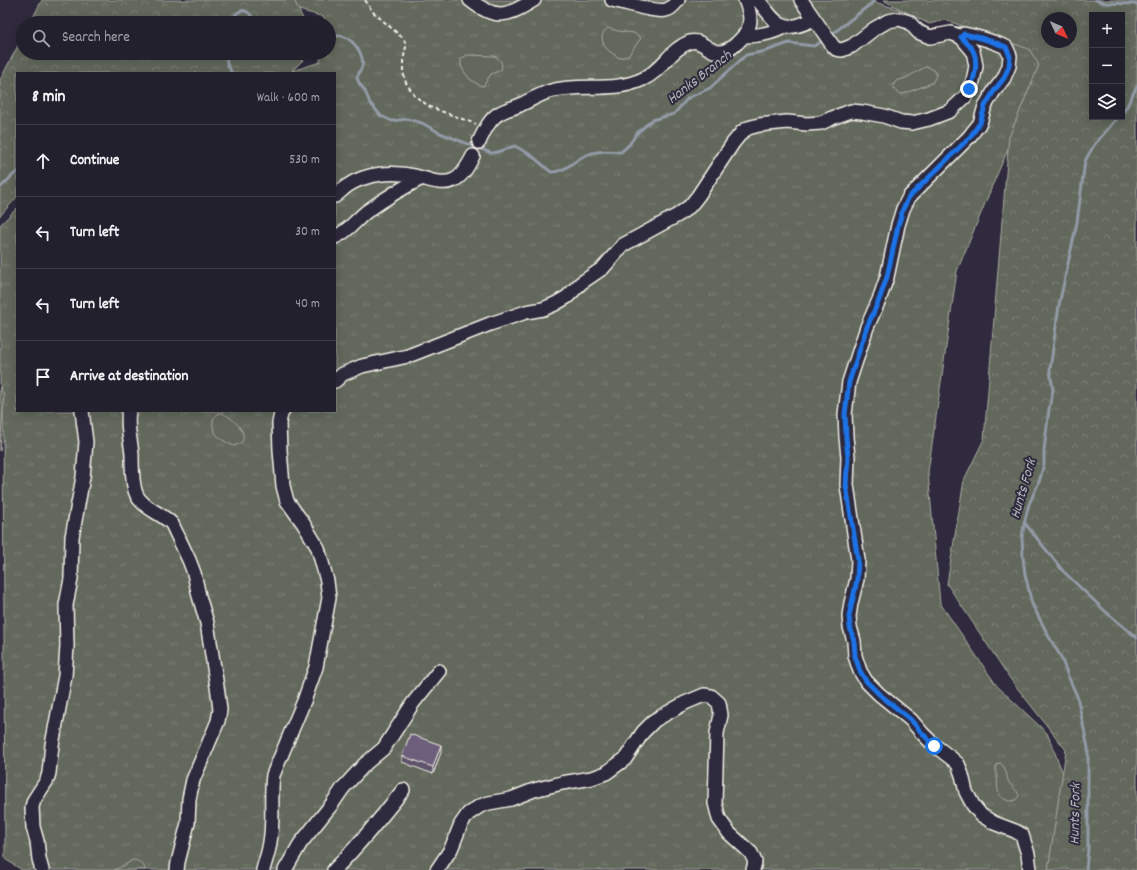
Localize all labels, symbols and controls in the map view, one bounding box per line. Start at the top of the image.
north arrow [1041,12,1077,48]
map controls [1089,12,1125,120]
button: + [1089,12,1125,48]
search box [16,16,336,60]
icon: search [30,27,52,49]
text: Search here [62,27,130,49]
water label: Hanks Branch [663,45,738,110]
button: − [1089,48,1125,84]
route end [960,80,978,98]
button: layers [1089,84,1125,120]
text: 8 min [32,86,65,110]
text: Walk · 600 m [257,89,320,108]
icon: ahead [32,150,54,172]
text: Continue [70,150,119,172]
text: 530 m [289,151,320,170]
icon: left [32,222,54,244]
text: Turn left [70,222,119,244]
text: 30 m [295,223,320,242]
icon: left [32,294,54,316]
text: Turn left [70,294,119,316]
text: 40 m [296,295,320,314]
icon: arrive [32,366,54,388]
text: Arrive at destination [70,366,188,388]
water label: Hunts Fork [1005,455,1044,522]
route start [925,737,943,755]
water label: Hunts Fork [1064,781,1088,845]

